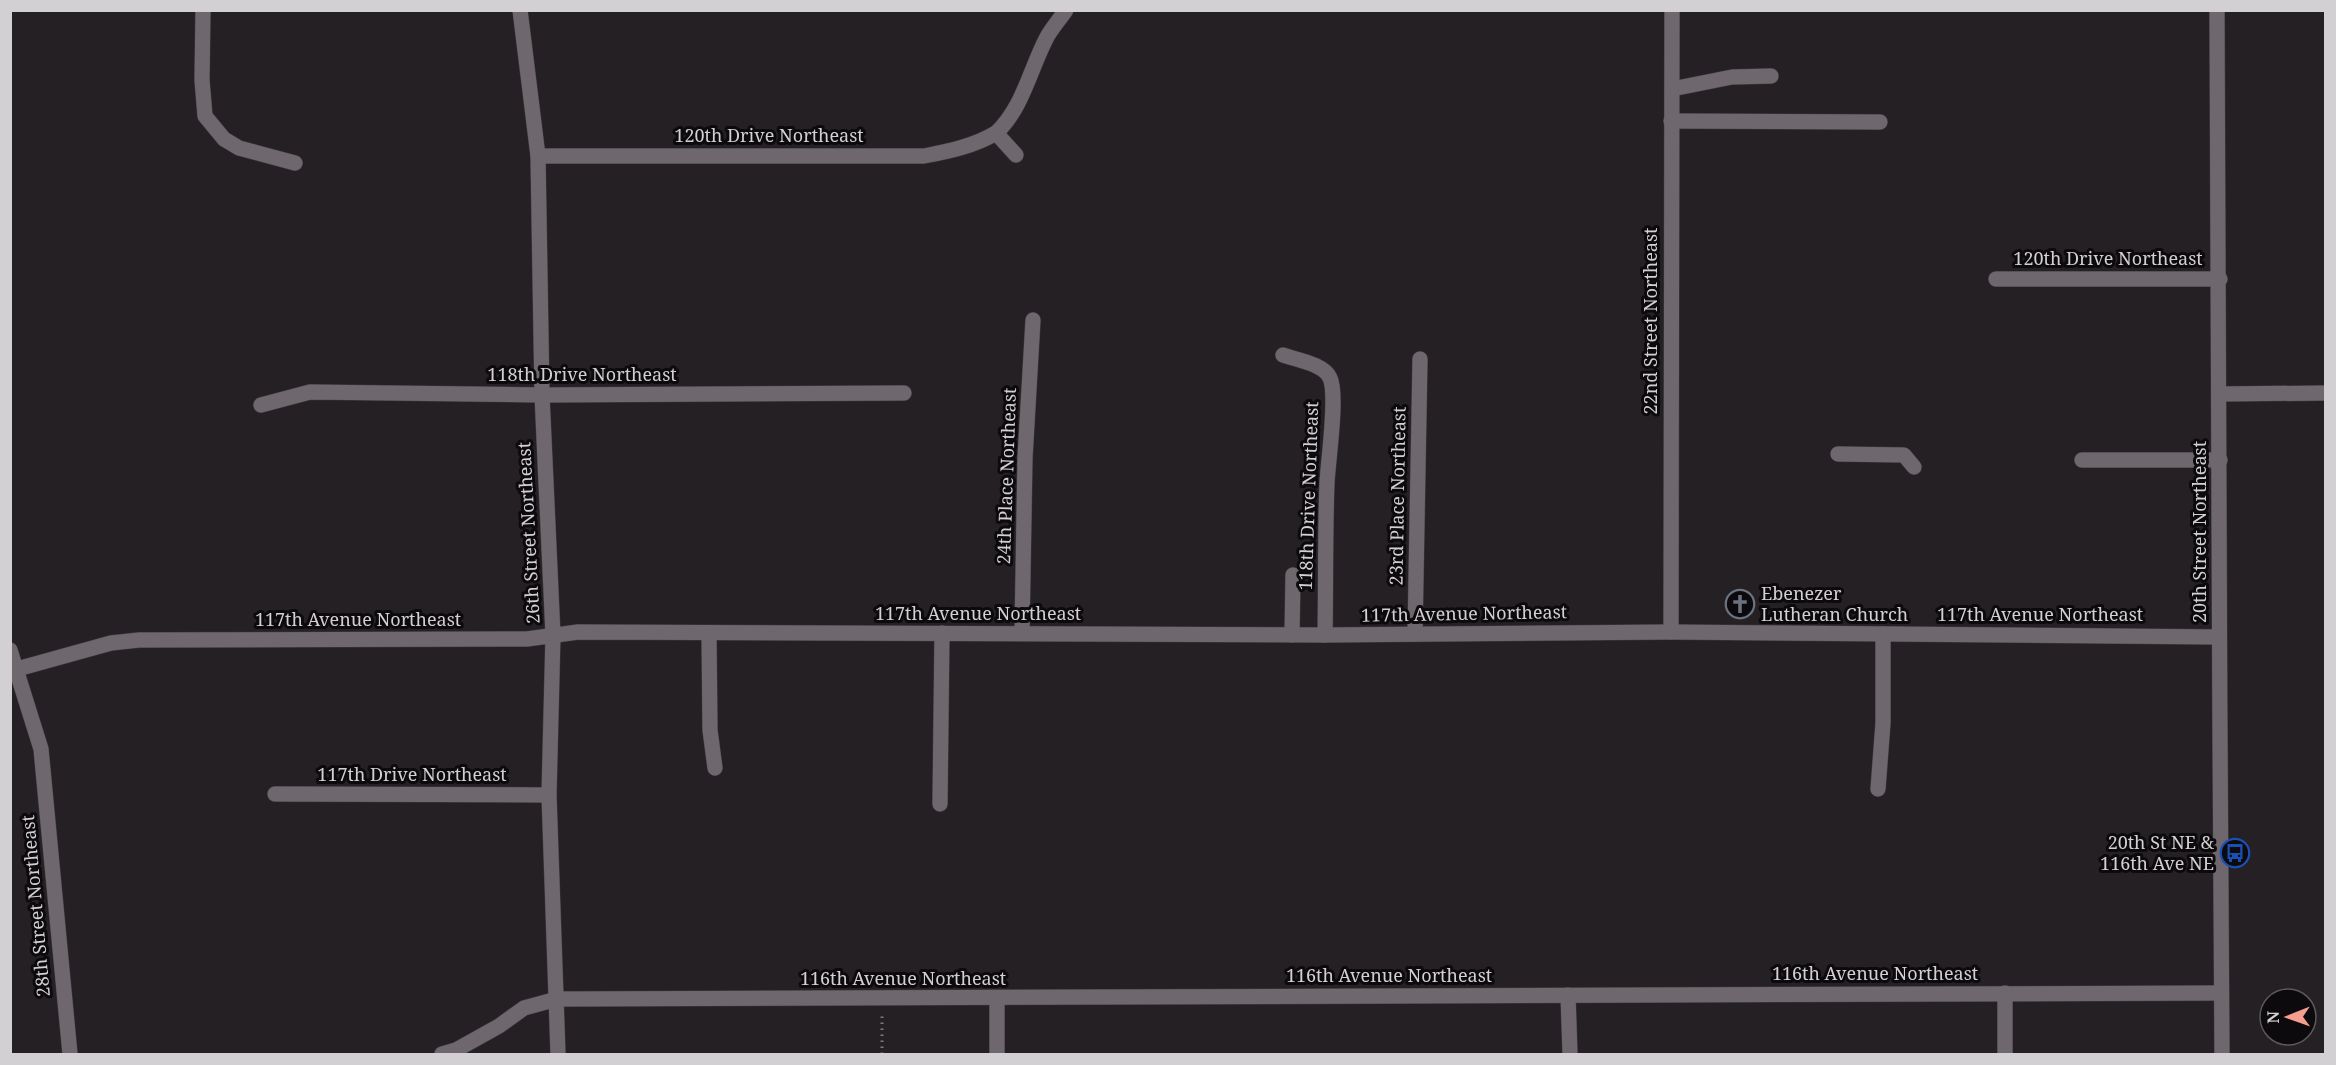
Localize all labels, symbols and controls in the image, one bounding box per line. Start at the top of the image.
street label: 120th Drive Northeast [674,123,864,147]
street label: 22nd Street Northeast [1638,228,1662,414]
street label: 120th Drive Northeast [2013,246,2203,270]
street label: 118th Drive Northeast [487,362,677,386]
street label: 24th Place Northeast [991,387,1021,565]
street label: 118th Drive Northeast [1293,401,1323,591]
street label: 23rd Place Northeast [1383,406,1411,586]
street label: 20th Street Northeast [2187,441,2211,623]
street label: 26th Street Northeast [511,442,545,625]
place label: Ebenezer Lutheran Church [1761,581,1908,626]
church icon: Ebenezer Lutheran Church [1724,588,1756,620]
street label: 117th Avenue Northeast [1361,599,1567,627]
street label: 117th Avenue Northeast [875,601,1081,625]
street label: 117th Avenue Northeast [1937,602,2143,626]
street label: 117th Avenue Northeast [255,607,461,631]
street label: 117th Drive Northeast [317,762,507,786]
street label: 28th Street Northeast [15,814,55,998]
place label: 20th St NE & 116th Ave NE [2100,830,2215,875]
bus stop icon: 20th St NE & 116th Ave NE [2219,837,2251,869]
street label: 116th Avenue Northeast [1772,961,1978,985]
street label: 116th Avenue Northeast [1286,963,1492,987]
street label: 116th Avenue Northeast [800,966,1006,990]
north arrow [2258,987,2318,1047]
text: N [2262,1010,2284,1024]

